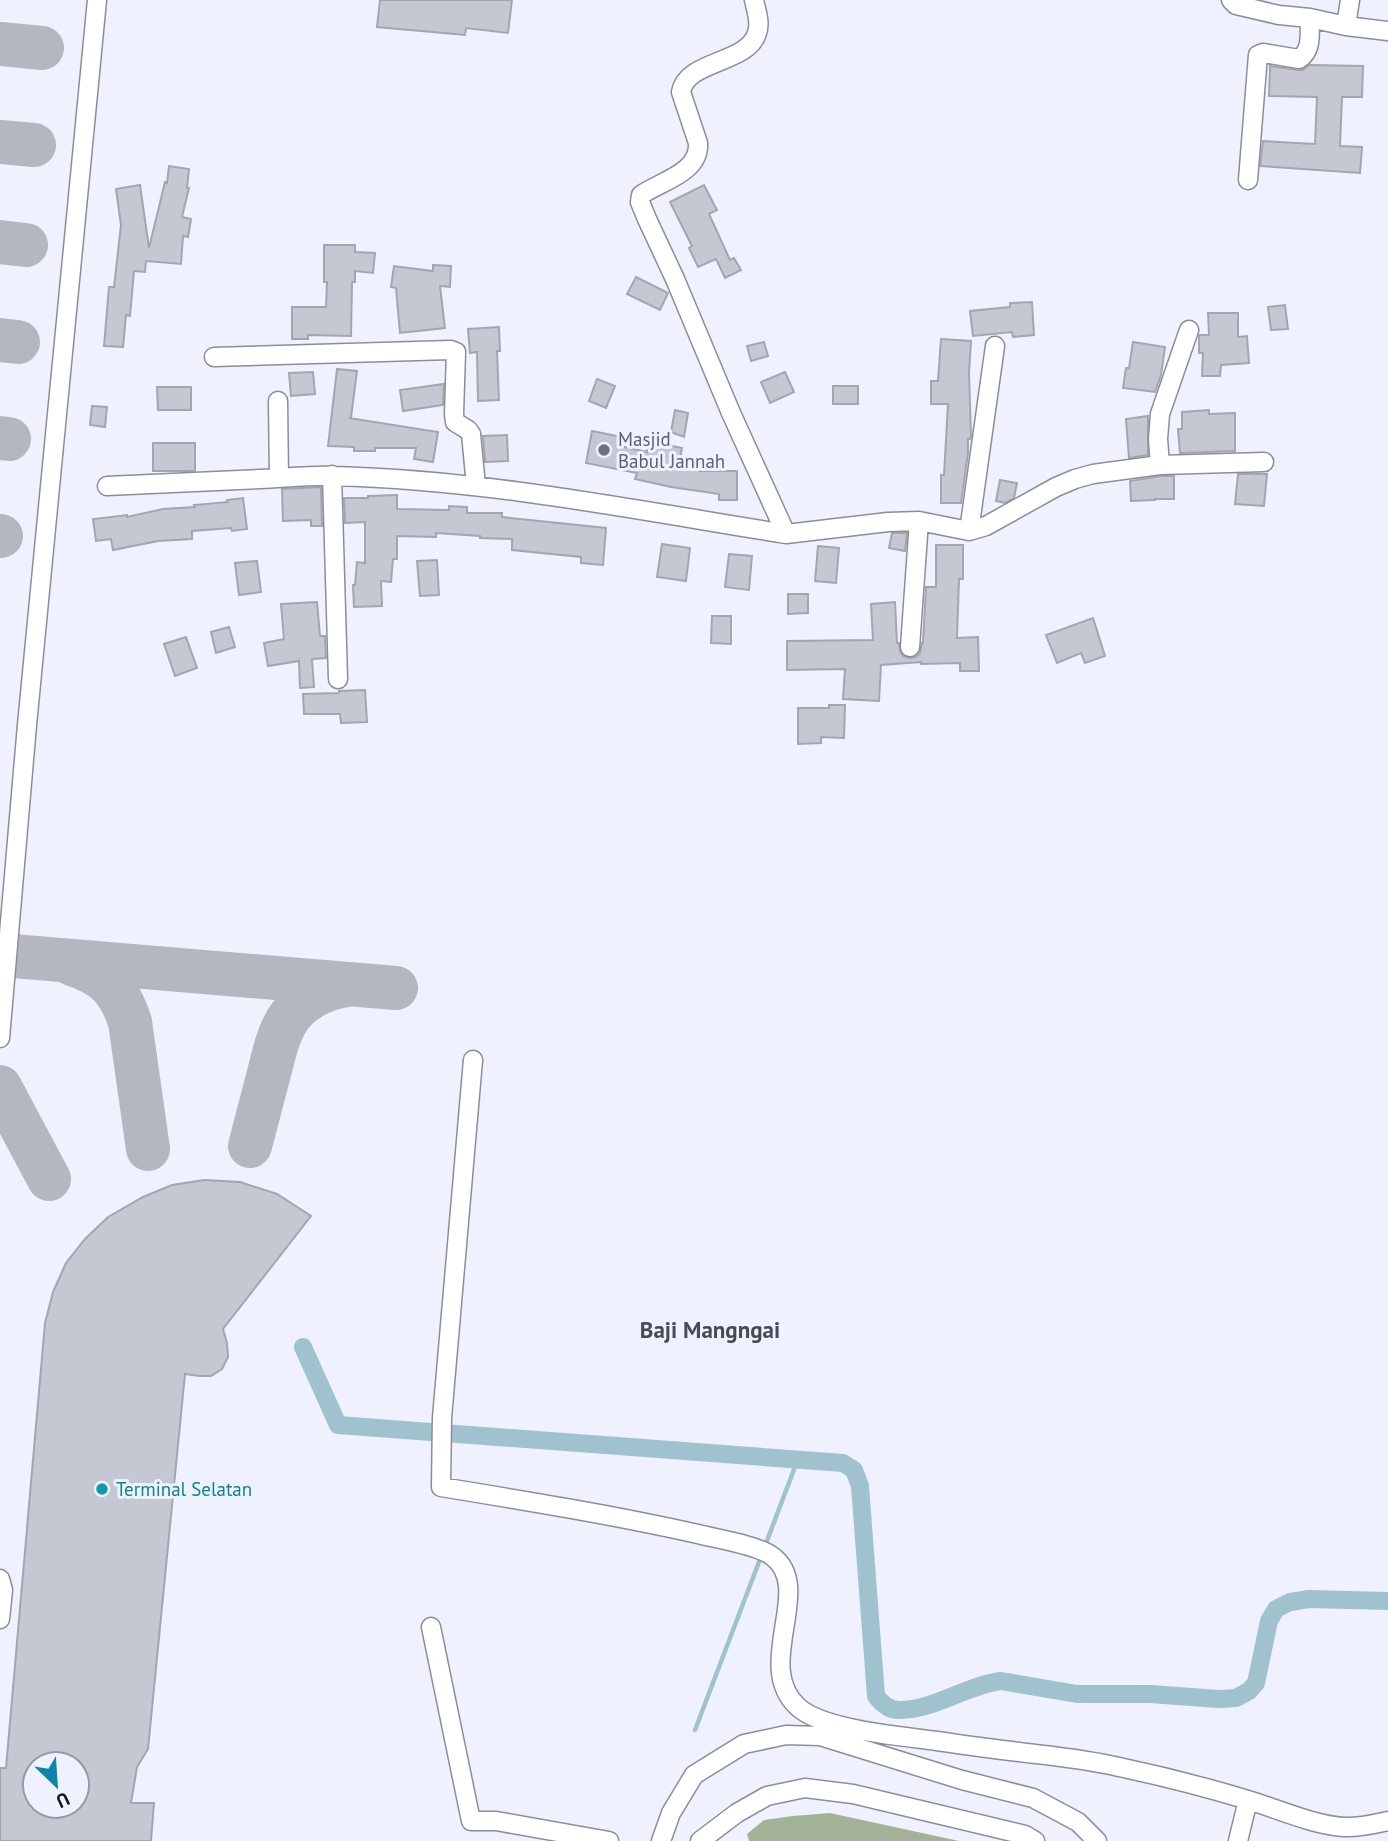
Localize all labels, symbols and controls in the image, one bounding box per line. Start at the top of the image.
place label: Masjid Babul Jannah [618,427,725,473]
marker: Masjid Babul Jannah [596,442,612,458]
district label: Baji Mangngai [640,1315,780,1344]
place label: Terminal Selatan [116,1477,252,1501]
marker: Terminal Selatan [94,1481,110,1497]
north arrow [21,1750,91,1820]
text: U [53,1787,74,1814]

